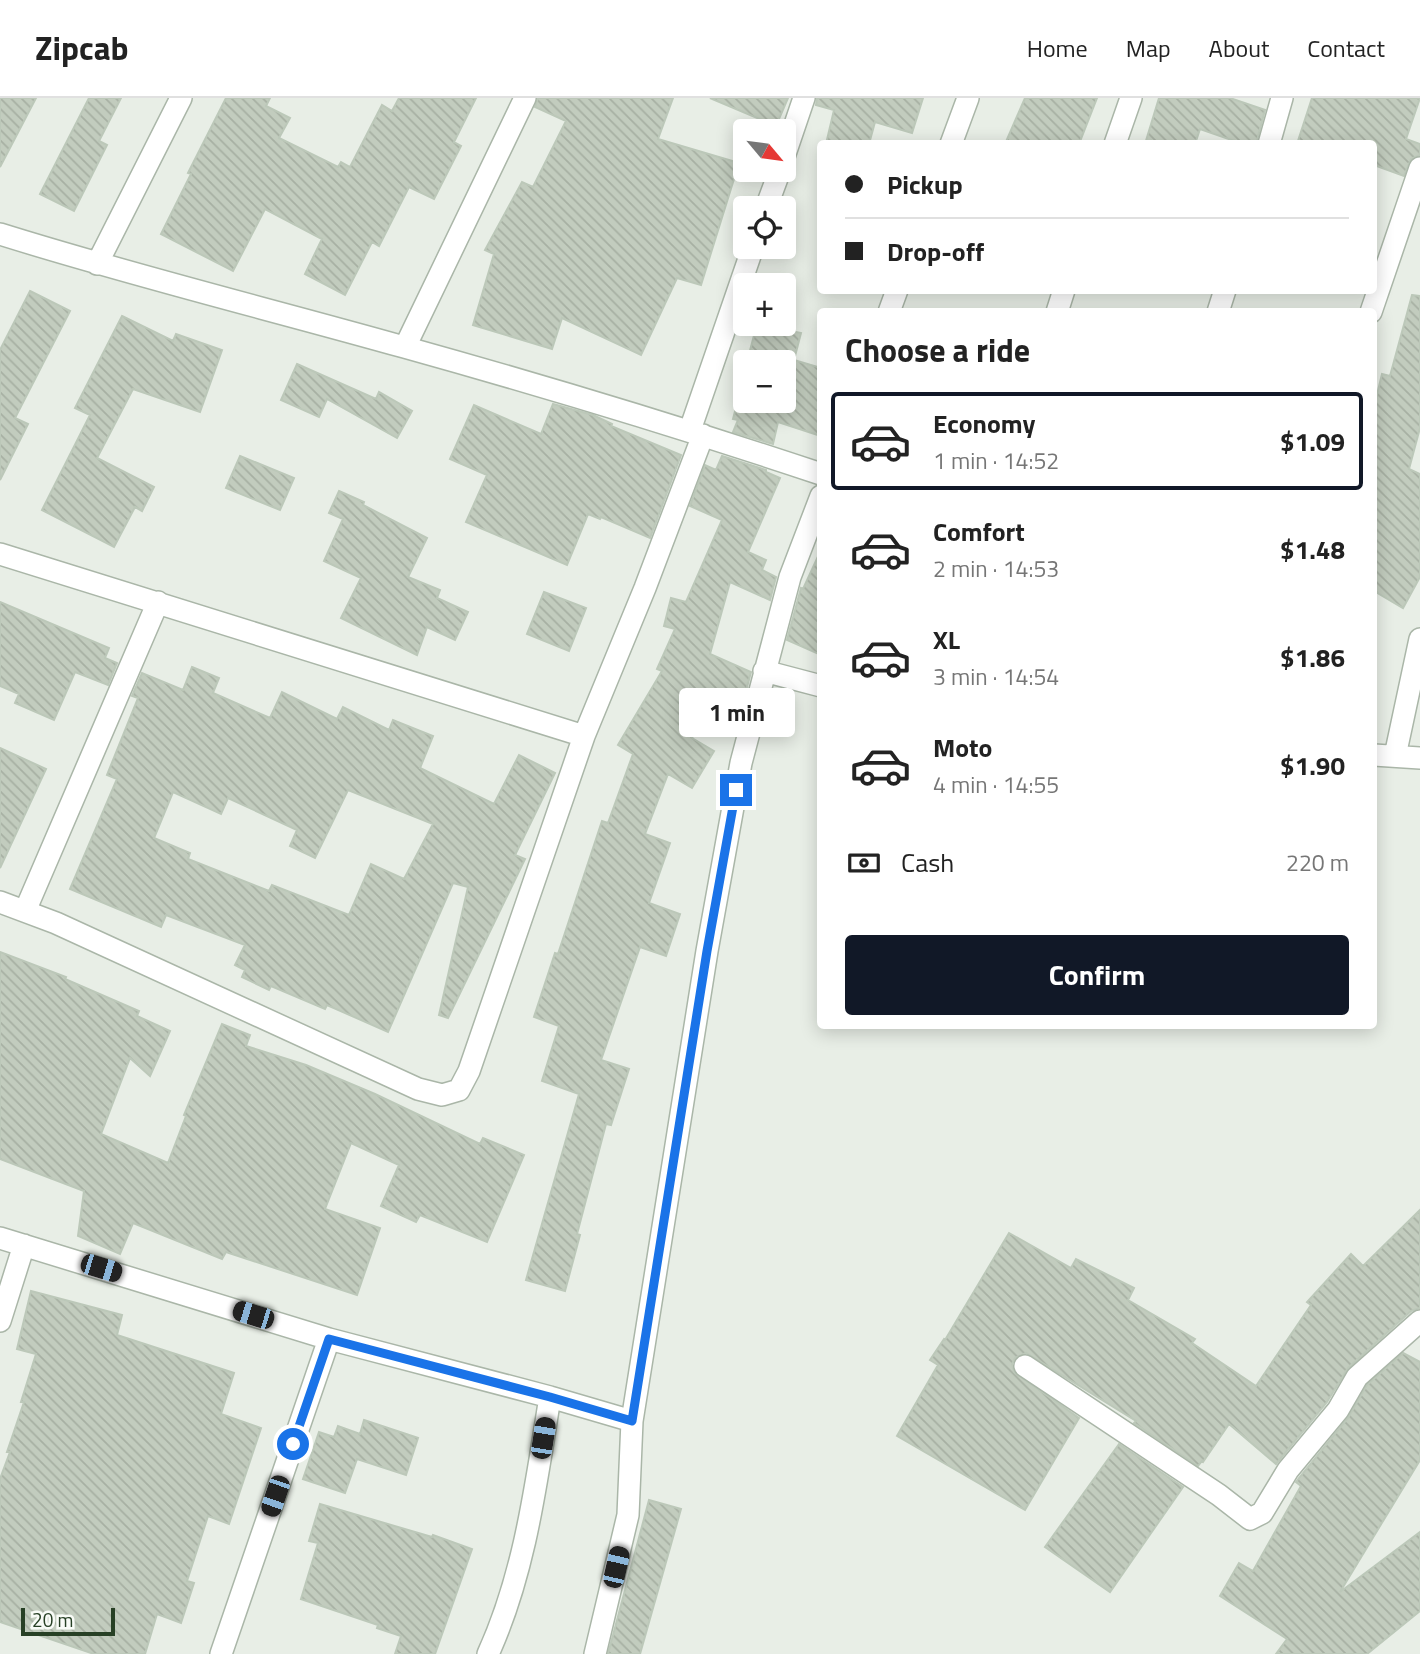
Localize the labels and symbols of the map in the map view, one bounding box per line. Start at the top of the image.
north arrow [733,119,796,182]
callout: 1 min [678,688,794,738]
route end [720,774,752,806]
car [78,1252,125,1284]
car [230,1299,277,1331]
car [530,1416,557,1460]
route start [277,1428,309,1460]
car [259,1473,292,1519]
car [602,1544,631,1590]
scale bar [21,1605,116,1637]

